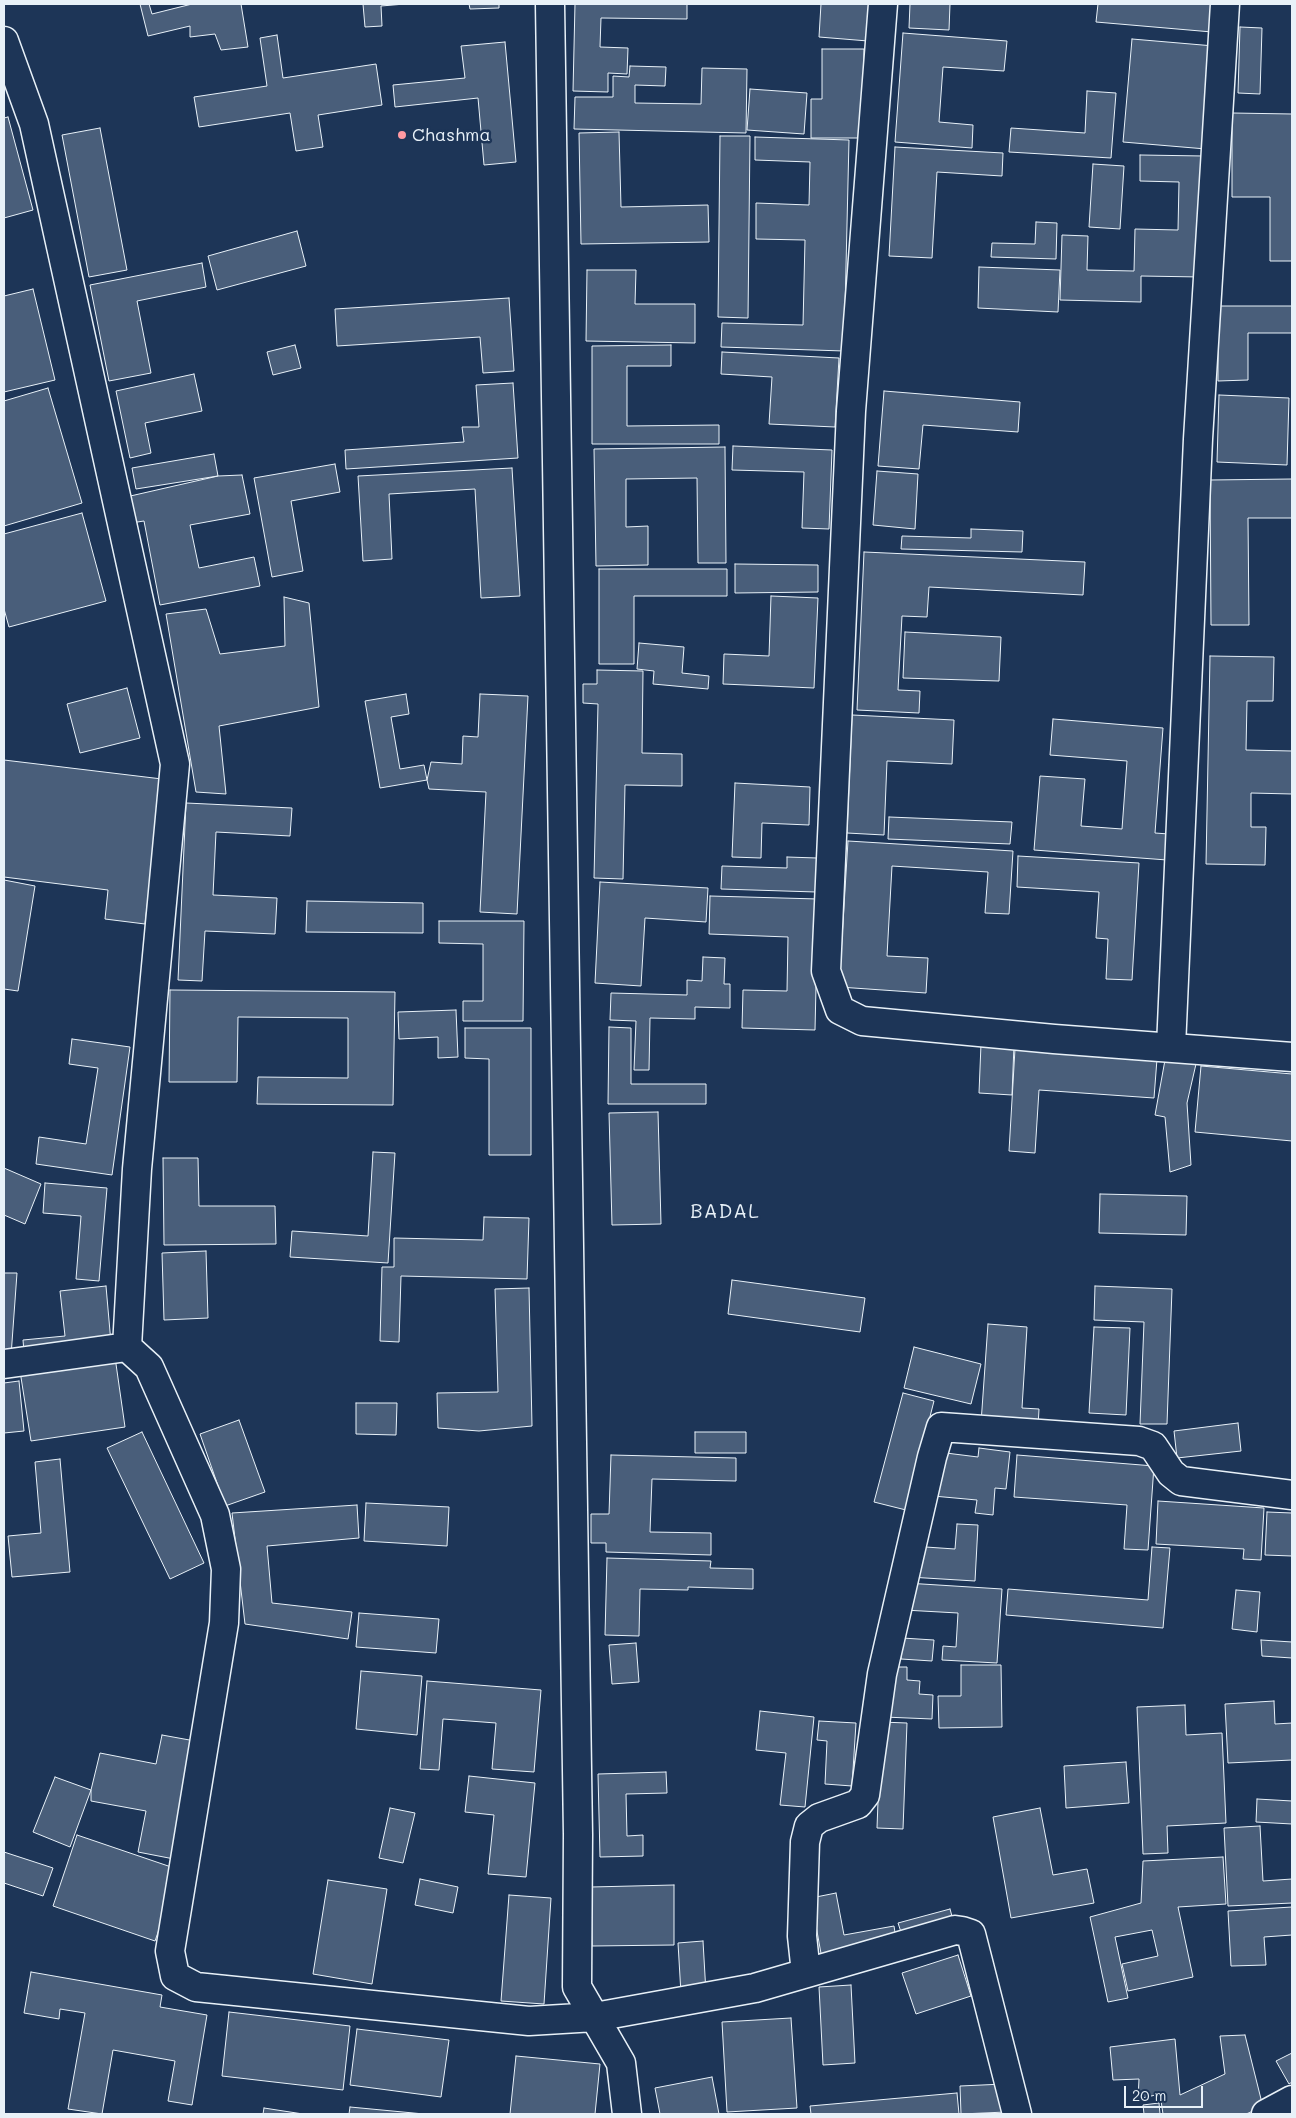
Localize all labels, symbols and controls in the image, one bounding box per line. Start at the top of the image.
place label: Chashma [412,124,491,146]
marker: Chashma [396,129,408,141]
district label: BADAL [690,1200,760,1224]
scale bar [1126,2076,1205,2108]
text: 20 m [1132,2085,1166,2105]

